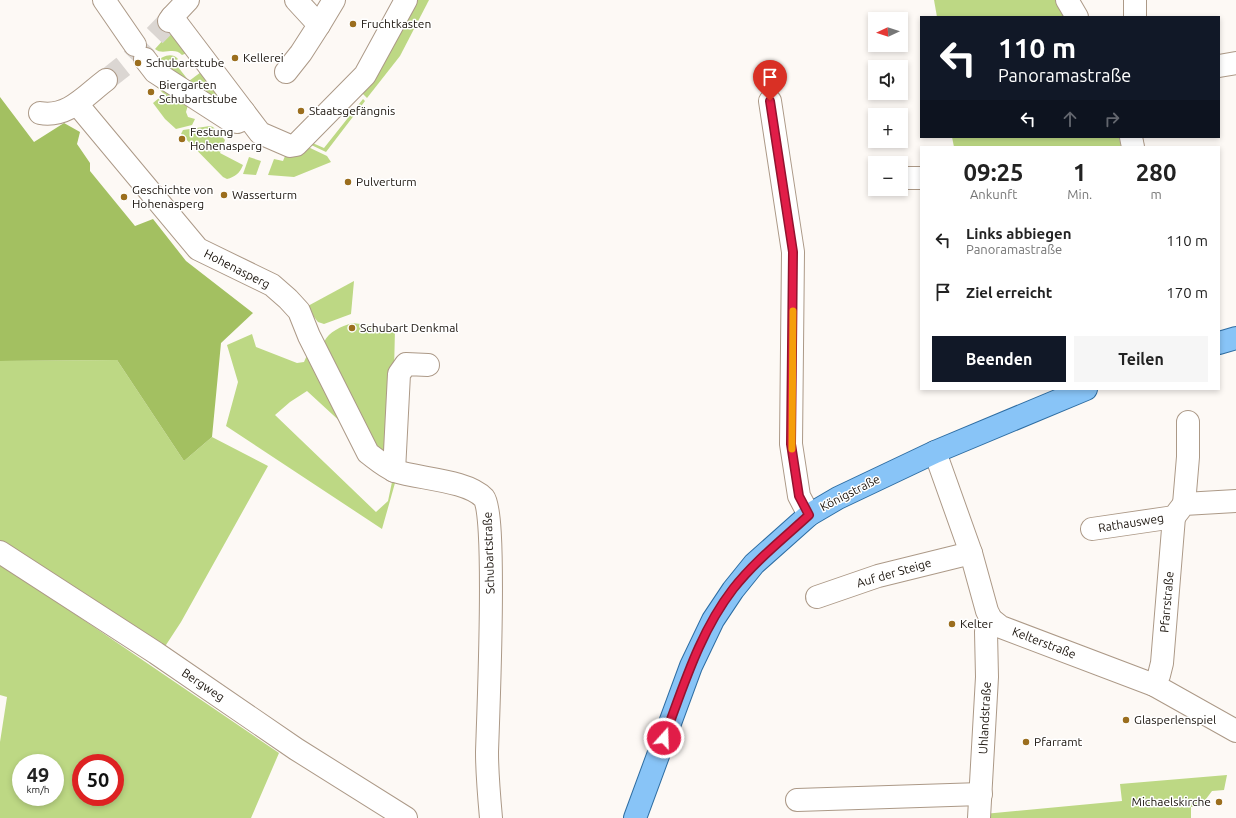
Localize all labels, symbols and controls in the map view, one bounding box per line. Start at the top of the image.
north arrow [868,12,908,52]
map controls [868,12,908,196]
place label: Fruchtkasten [361,17,431,30]
marker: Fruchtkasten [348,19,358,29]
icon: left [932,32,984,84]
text: 110 m [998,32,1076,63]
place label: Kellerei [243,51,284,64]
marker: Kellerei [230,53,240,63]
place label: Schubartstube [146,56,224,69]
marker: Schubartstube [133,58,143,68]
pin [753,60,787,101]
button: sound [868,60,908,100]
text: Panoramastraße [998,65,1131,85]
icon: arrive [759,66,781,88]
place label: Biergarten Schubartstube [159,78,237,105]
marker: Biergarten Schubartstube [146,87,156,97]
place label: Staatsgefängnis [309,104,395,117]
marker: Staatsgefängnis [296,106,306,116]
button: + [868,108,908,148]
icon: left [1017,108,1039,130]
icon: ahead [1059,108,1081,130]
icon: right [1101,108,1123,130]
place label: Festung Hohenasperg [190,125,262,152]
marker: Festung Hohenasperg [177,134,187,144]
button: − [868,156,908,196]
text: 09:25 [964,159,1024,186]
text: 1 [1073,159,1087,186]
text: 280 [1136,159,1176,186]
place label: Pulverturm [356,175,417,188]
marker: Pulverturm [343,177,353,187]
place label: Geschichte von Hohenasperg [132,183,213,210]
text: Ankunft [970,187,1017,201]
text: Min. [1067,187,1092,201]
text: m [1151,187,1162,201]
place label: Wasserturm [232,188,297,201]
marker: Wasserturm [219,190,229,200]
marker: Geschichte von Hohenasperg [119,192,129,202]
text: Links abbiegen [966,225,1071,242]
icon: left [932,229,954,251]
text: 110 m [1166,232,1208,249]
text: Panoramastraße [966,242,1062,256]
street label: Hohenasperg [202,246,272,291]
icon: arrive [932,281,954,303]
text: Ziel erreicht [966,284,1052,301]
text: 170 m [1166,284,1208,301]
place label: Schubart Denkmal [360,321,458,334]
marker: Schubart Denkmal [347,323,357,333]
button: Beenden [932,336,1066,382]
button: Teilen [1074,336,1208,382]
street label: Königstraße [818,472,882,513]
street label: Rathausweg [1097,511,1165,534]
street label: Schubartstraße [481,512,496,594]
street label: Auf der Steige [855,556,933,589]
street label: Pfarrstraße [1157,571,1176,633]
place label: Kelter [960,617,993,630]
marker: Kelter [947,619,957,629]
street label: Kelterstraße [1010,624,1078,661]
street label: Bergweg [180,666,227,704]
street label: Uhlandstraße [976,681,993,755]
place label: Glasperlenspiel [1134,713,1216,726]
marker: Glasperlenspiel [1121,715,1131,725]
position arrow [643,717,685,759]
place label: Pfarramt [1034,735,1083,748]
marker: Pfarramt [1021,737,1031,747]
speed limit sign: 50 [72,754,124,806]
text: 49 [27,763,49,786]
text: km/h [26,784,50,795]
place label: Michaelskirche [1132,795,1211,808]
marker: Michaelskirche [1214,797,1224,807]

